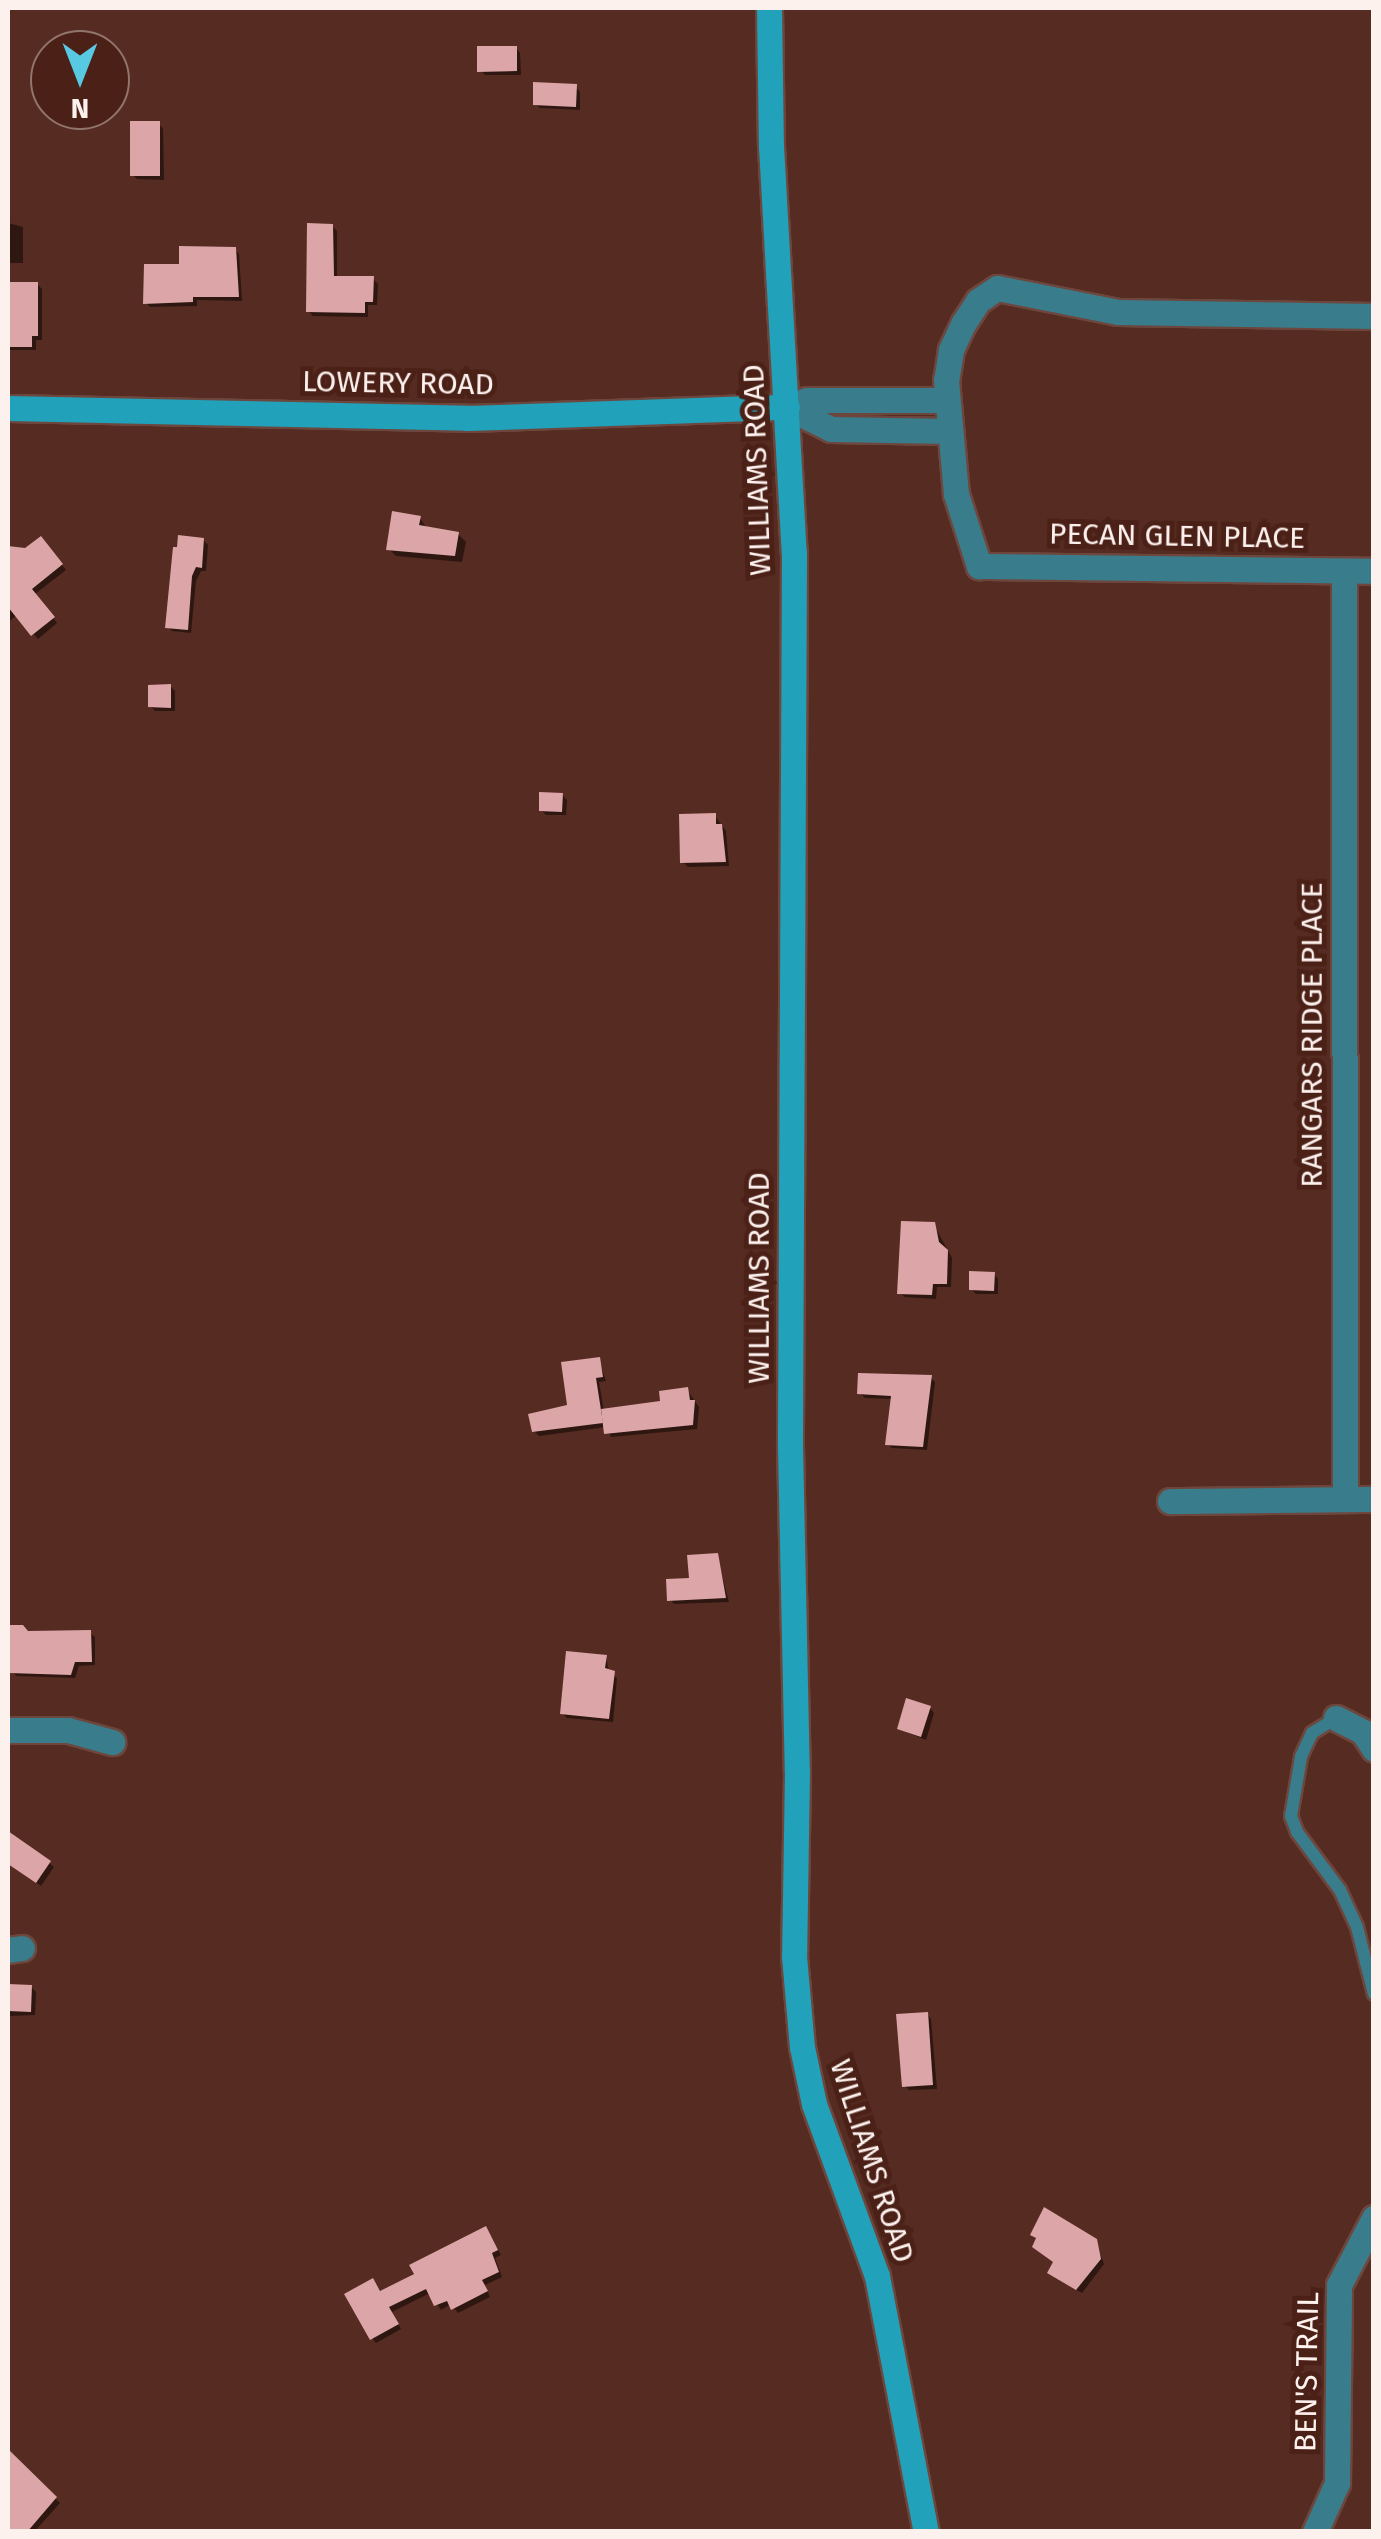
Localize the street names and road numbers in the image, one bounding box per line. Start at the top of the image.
street label: LOWERY ROAD [302,363,494,403]
street label: WILLIAMS ROAD [735,364,779,576]
street label: PECAN GLEN PLACE [1049,516,1305,556]
street label: RANGARS RIDGE PLACE [1294,882,1330,1188]
street label: WILLIAMS ROAD [741,1172,777,1384]
street label: WILLIAMS ROAD [822,2055,922,2267]
street label: BEN'S TRAIL [1288,2292,1326,2452]

